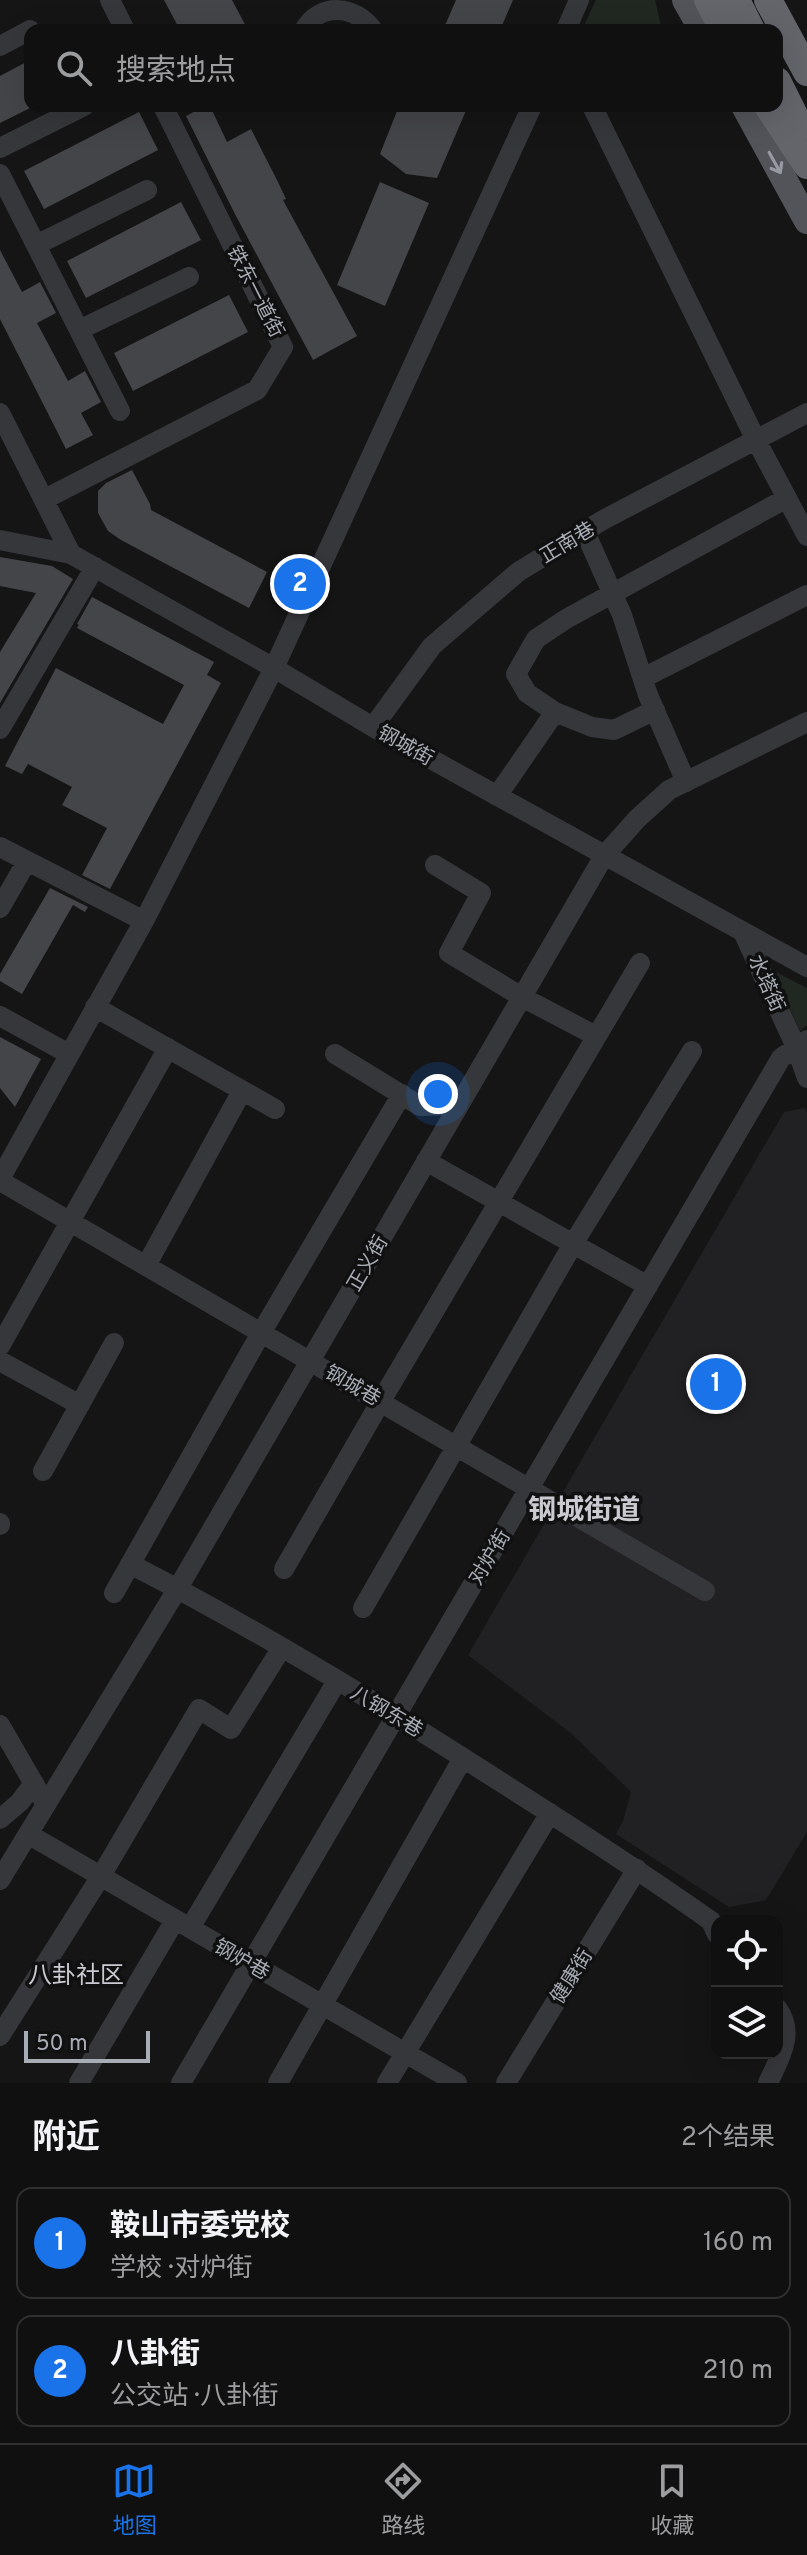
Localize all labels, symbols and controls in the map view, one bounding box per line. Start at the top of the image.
search box [24,24,783,112]
icon: search [52,46,96,90]
text: 搜索地点 [116,54,236,91]
one-way arrow [768,151,784,175]
street label: 铁东一道街 [220,241,289,342]
street label: 正南巷 [536,517,600,570]
pin: 2 [274,554,326,614]
street label: 钢城街 [372,721,438,773]
street label: 水塔街 [741,951,789,1017]
your location [418,1074,458,1114]
street label: 正义街 [342,1232,395,1296]
pin: 1 [690,1354,742,1414]
street label: 钢城巷 [320,1360,384,1413]
district label: 钢城街道 [528,1494,640,1530]
street label: 对炉街 [464,1526,517,1590]
street label: 八钢东巷 [345,1681,427,1744]
map controls [711,1915,783,2059]
button: locate [711,1915,783,1987]
street label: 钢炉巷 [209,1934,273,1987]
street label: 健康街 [546,1945,600,2009]
district label: 八卦社区 [28,1962,124,1992]
button: layers [711,1987,783,2059]
scale bar [24,2027,150,2063]
text: 50 m [36,2031,88,2058]
text: 附近 [32,2118,100,2161]
text: 2个结果 [681,2122,775,2155]
text: 鞍山市委党校 [110,2209,290,2246]
text: 1 [55,2227,65,2260]
text: 160 m [703,2227,773,2260]
text: 学校 · 对炉街 [110,2253,252,2286]
text: 八卦街 [110,2337,200,2374]
text: 2 [52,2355,68,2388]
text: 210 m [703,2355,773,2388]
text: 公交站 · 八卦街 [110,2381,278,2414]
tab: 地图 [112,2459,157,2541]
tab: 路线 [381,2459,426,2541]
tab: 收藏 [650,2459,695,2541]

